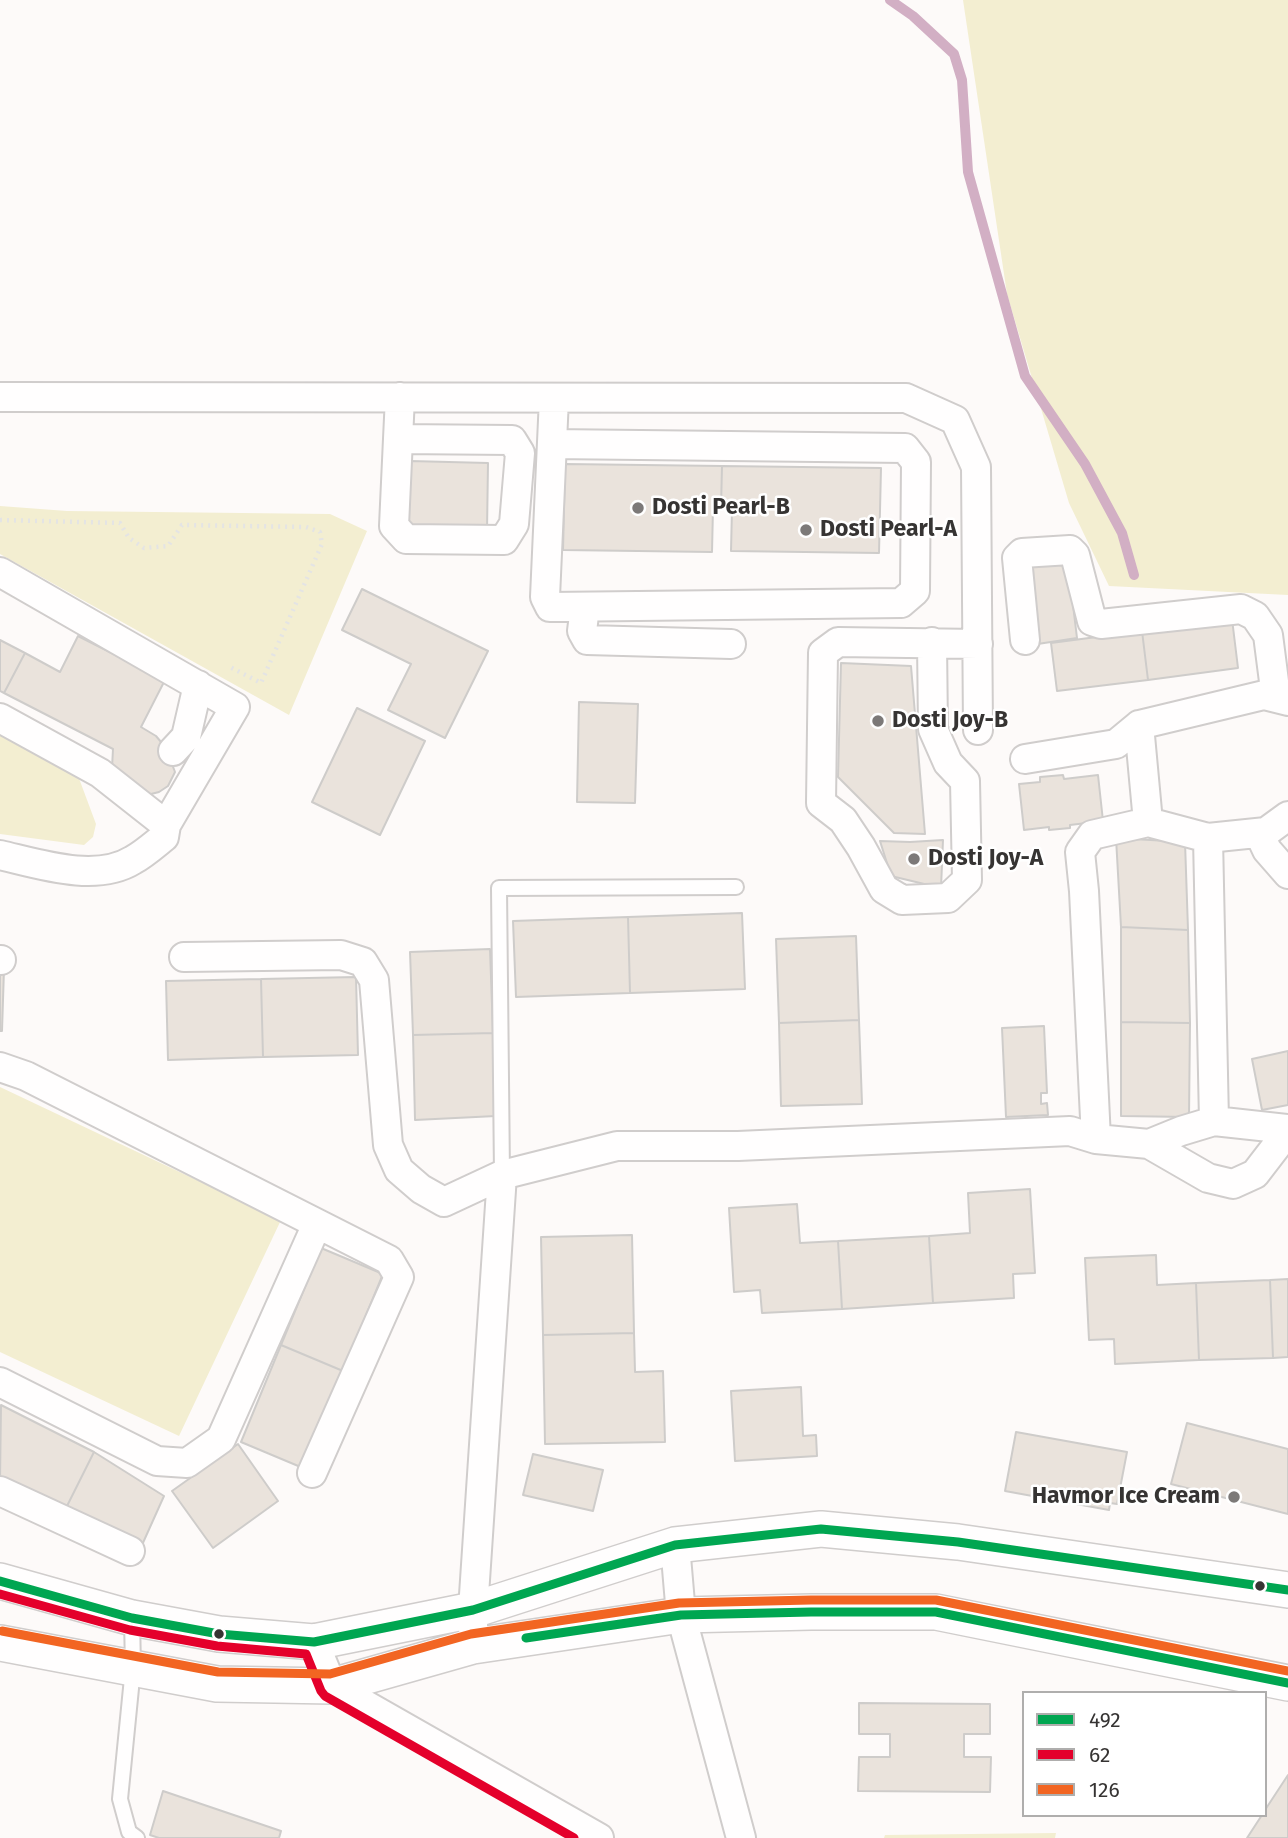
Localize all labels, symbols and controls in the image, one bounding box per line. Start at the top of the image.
place label: Dosti Pearl-B [652,494,790,522]
marker: Dosti Pearl-B [630,500,646,516]
place label: Dosti Pearl-A [820,516,957,544]
marker: Dosti Pearl-A [798,522,814,538]
place label: Dosti Joy-B [892,707,1008,735]
marker: Dosti Joy-B [870,713,886,729]
place label: Dosti Joy-A [928,845,1043,873]
marker: Dosti Joy-A [906,851,922,867]
place label: Havmor Ice Cream [1032,1483,1220,1511]
marker: Havmor Ice Cream [1226,1489,1242,1505]
unlabelled marker [1253,1579,1267,1593]
unlabelled marker [212,1627,226,1641]
legend [1022,1691,1267,1817]
text: 492 [1089,1707,1121,1733]
text: 62 [1089,1742,1110,1768]
text: 126 [1089,1777,1120,1803]

